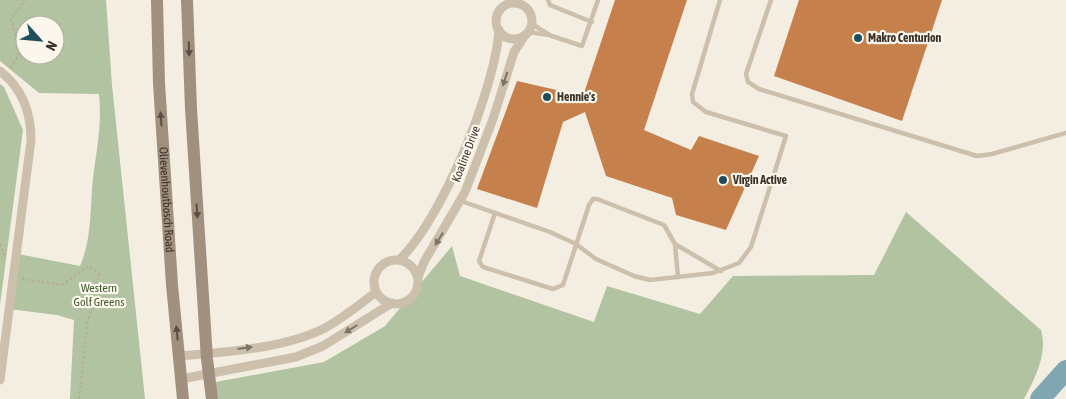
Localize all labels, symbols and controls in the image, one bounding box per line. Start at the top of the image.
north arrow [15,15,65,65]
place label: Makro Centurion [868,31,942,45]
marker: Makro Centurion [852,32,864,44]
text: N [43,39,61,53]
one-way arrow [185,41,193,57]
one-way arrow [501,72,509,87]
place label: Hennie's [557,90,596,104]
marker: Hennie's [541,91,553,103]
one-way arrow [157,110,165,126]
street label: Koaline Drive [449,124,483,184]
street label: Olievenhoutbosch Road [156,147,177,253]
place label: Virgin Active [732,173,788,187]
marker: Virgin Active [717,174,729,186]
one-way arrow [194,203,202,219]
one-way arrow [434,232,443,245]
park label: Western Golf Greens [74,281,124,309]
one-way arrow [344,324,357,333]
one-way arrow [173,325,181,341]
one-way arrow [237,344,253,352]

